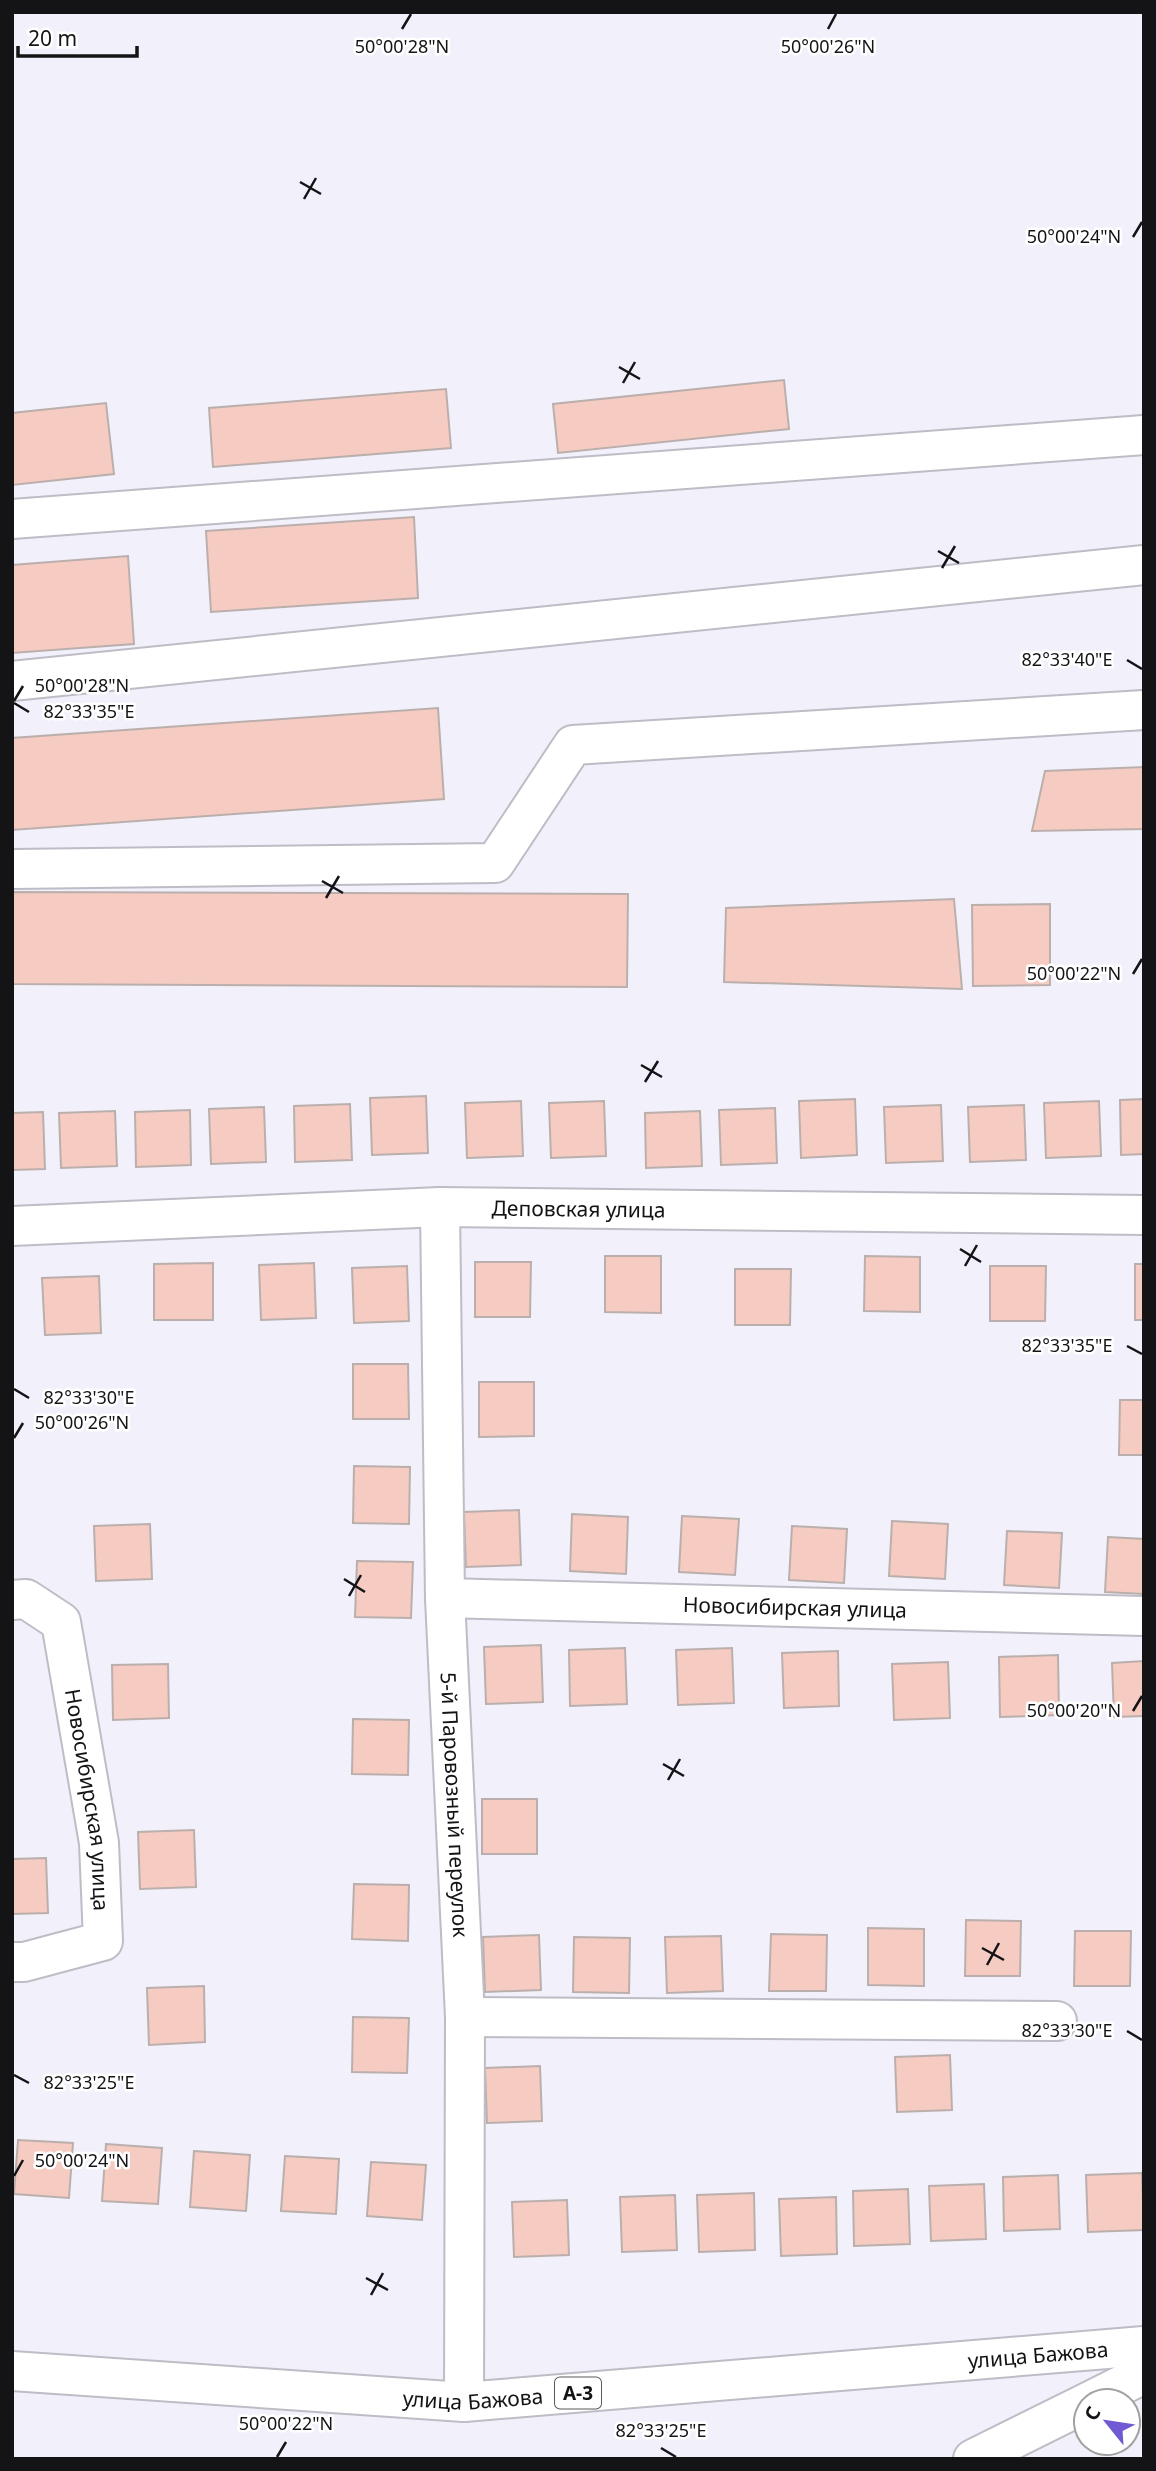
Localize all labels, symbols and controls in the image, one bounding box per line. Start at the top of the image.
scale bar [18,14,136,58]
text: 20 m [28,24,77,52]
text: 50°00'28"N [355,34,449,58]
text: 50°00'26"N [781,34,875,58]
text: 50°00'24"N [1027,224,1121,248]
text: 82°33'40"E [1022,647,1112,671]
text: 50°00'28"N [35,673,129,697]
text: 82°33'35"E [44,699,134,723]
text: 50°00'22"N [1027,961,1121,985]
street label: Деповская улица [491,1194,666,1224]
text: 82°33'35"E [1022,1333,1112,1357]
text: 82°33'30"E [44,1385,134,1409]
text: 50°00'26"N [35,1410,129,1434]
street label: Новосибирская улица [682,1590,907,1624]
street label: 5-й Паровозный переулок [435,1672,475,1938]
street label: Новосибирская улица [59,1687,116,1911]
text: 50°00'20"N [1027,1698,1121,1722]
text: 82°33'30"E [1022,2018,1112,2042]
text: 82°33'25"E [44,2070,134,2094]
text: 50°00'24"N [35,2148,129,2172]
street label: улица Бажова [967,2335,1109,2374]
road number: A-3 [555,2378,601,2408]
street label: улица Бажова [402,2382,544,2416]
north arrow [1072,2387,1142,2457]
text: С [1078,2402,1107,2425]
text: 50°00'22"N [239,2411,333,2435]
text: 82°33'25"E [616,2418,706,2442]

